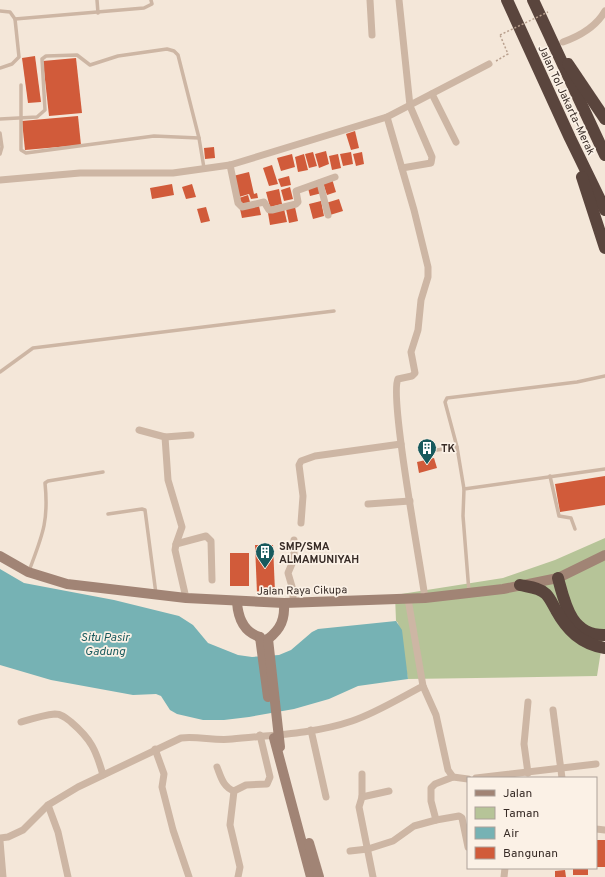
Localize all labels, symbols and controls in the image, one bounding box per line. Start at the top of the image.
street label: Jalan Tol Jakarta–Merak [534,43,598,158]
building icon: TK [416,437,438,465]
place label: TK [441,442,456,456]
place label: SMP/SMA ALMAMUNIYAH [279,540,359,567]
building icon: SMP/SMA ALMAMUNIYAH [254,541,276,569]
street label: Jalan Raya Cikupa [257,583,348,599]
water label: Situ Pasir Gadung [81,630,131,660]
legend [467,777,597,869]
text: Jalan [503,786,532,802]
text: Taman [503,806,539,822]
text: Air [503,826,519,842]
text: Bangunan [503,846,558,862]

